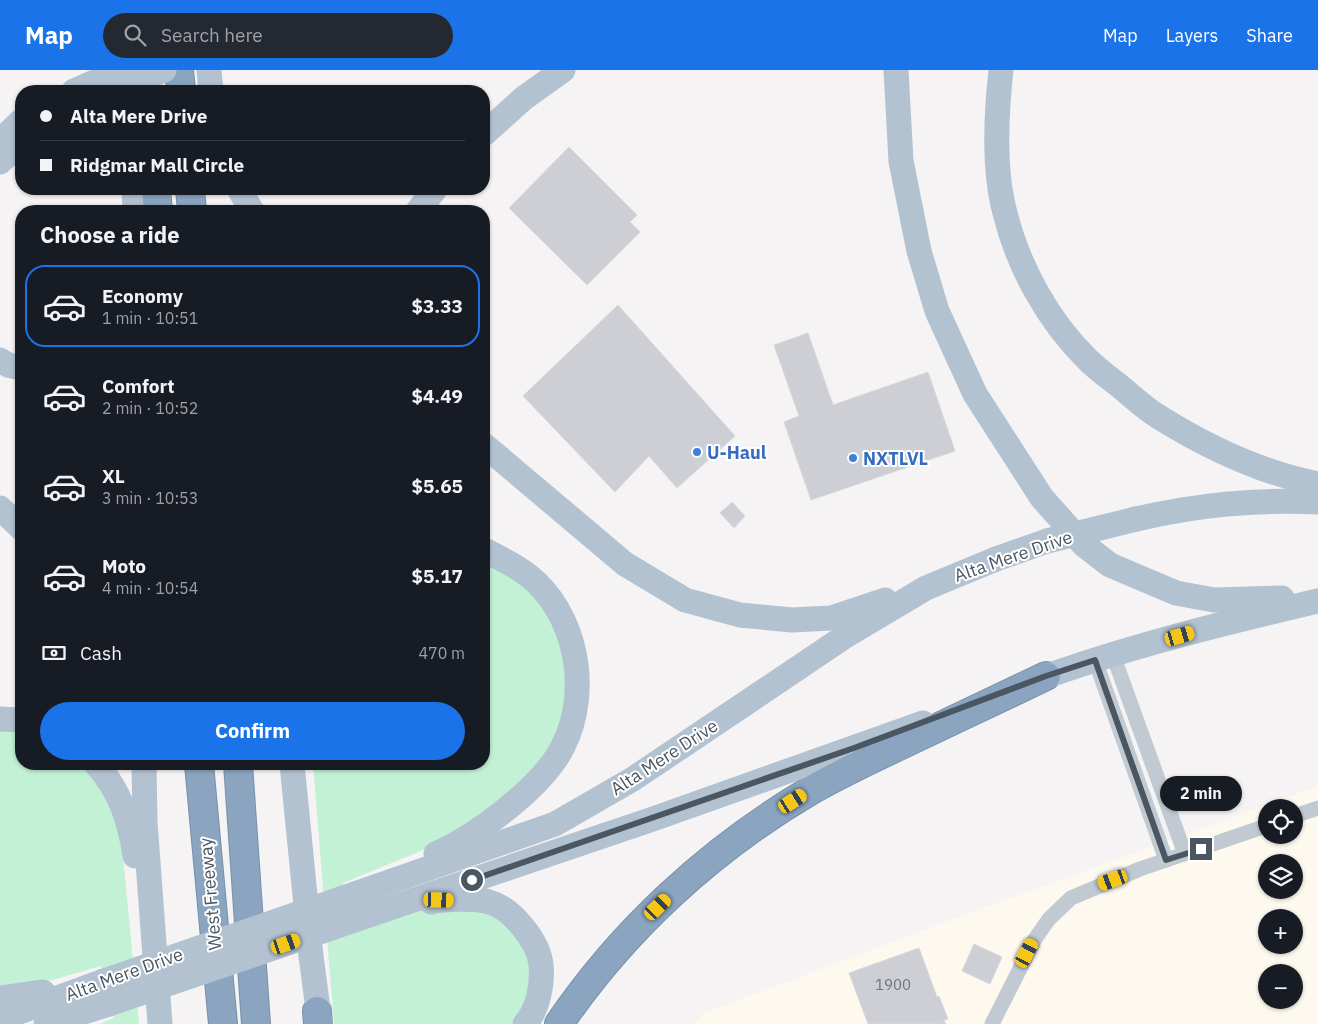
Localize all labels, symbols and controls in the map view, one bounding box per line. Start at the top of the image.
search box [103,13,453,58]
text: Map [25,19,73,51]
icon: search [121,21,149,49]
text: Search here [161,23,263,47]
text: Map [1103,24,1138,47]
text: Layers [1166,24,1218,47]
text: Share [1246,24,1293,47]
text: Alta Mere Drive [70,104,207,128]
text: Ridgmar Mall Circle [70,153,244,177]
text: Choose a ride [40,220,180,249]
icon: car [42,284,87,329]
text: Economy [102,284,183,308]
text: $3.33 [411,294,463,318]
text: 1 min · 10:51 [102,308,198,328]
icon: car [42,374,87,419]
text: Comfort [102,374,175,398]
text: $4.49 [411,384,463,408]
text: 2 min · 10:52 [102,398,198,418]
place label: U-Haul [707,441,767,464]
marker: U-Haul [691,446,703,458]
place label: NXTLVL [863,447,928,470]
marker: NXTLVL [847,452,859,464]
icon: car [42,464,87,509]
text: XL [102,464,125,488]
text: $5.65 [411,474,463,498]
text: 3 min · 10:53 [102,488,198,508]
street label: Alta Mere Drive [951,525,1075,587]
icon: car [42,554,87,599]
text: Moto [102,554,146,578]
text: $5.17 [411,564,463,588]
text: 4 min · 10:54 [102,578,198,598]
car [1163,625,1196,647]
icon: cash [40,639,68,667]
text: Cash [80,641,122,665]
text: 470 m [418,643,465,663]
button: Confirm [40,702,465,760]
street label: Alta Mere Drive [606,714,722,800]
callout: 2 min [1160,776,1242,812]
text: 2 min [1180,783,1222,803]
car [776,787,809,815]
map controls [1258,799,1303,1009]
button: locate [1258,799,1303,844]
street label: West Freeway [194,837,226,951]
route end [1190,838,1212,860]
button: layers [1258,854,1303,899]
car [1096,868,1129,892]
route start [461,869,483,891]
car [641,891,674,923]
car [423,892,454,908]
button: + [1258,909,1303,954]
car [269,932,302,956]
car [1013,936,1040,970]
street label: Alta Mere Drive [62,942,186,1006]
button: − [1258,964,1303,1009]
house number: 1900 [875,975,911,994]

